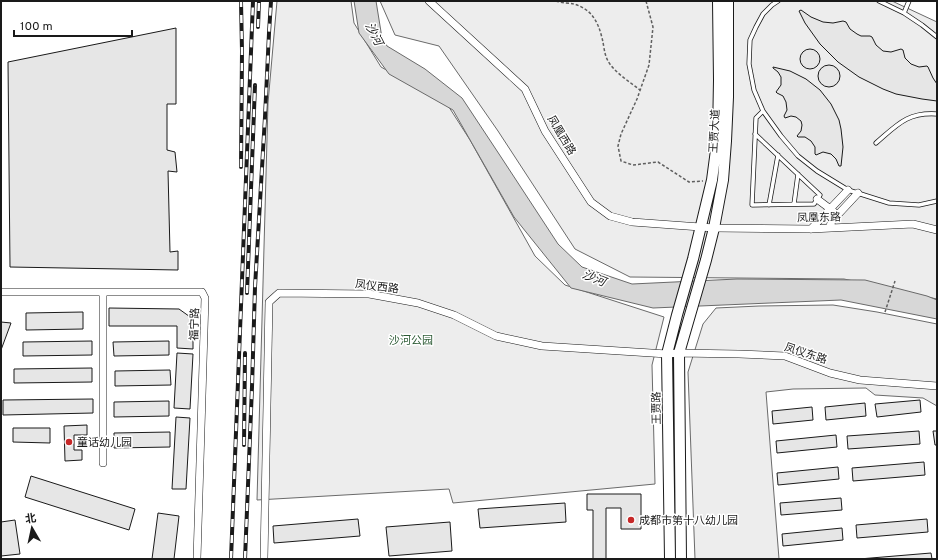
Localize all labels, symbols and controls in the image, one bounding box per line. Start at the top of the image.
scale bar [14,12,132,38]
text: 100 m [20,19,53,35]
water label: 沙河 [361,20,387,51]
street label: 王贾大道 [707,109,723,153]
street label: 凤凰西路 [544,113,578,158]
street label: 凤凰东路 [797,211,841,225]
water label: 沙河 [579,267,610,292]
street label: 凤仪西路 [354,277,400,297]
street label: 福宁路 [187,307,203,341]
park label: 沙河公园 [389,334,433,348]
street label: 凤仪东路 [783,340,829,367]
street label: 王贾路 [650,391,664,425]
place label: 童话幼儿园 [77,436,132,450]
marker: 童话幼儿园 [64,437,74,447]
north arrow [12,508,52,548]
text: 北 [24,511,37,527]
place label: 成都市第十八幼儿园 [639,514,738,528]
marker: 成都市第十八幼儿园 [626,515,636,525]

